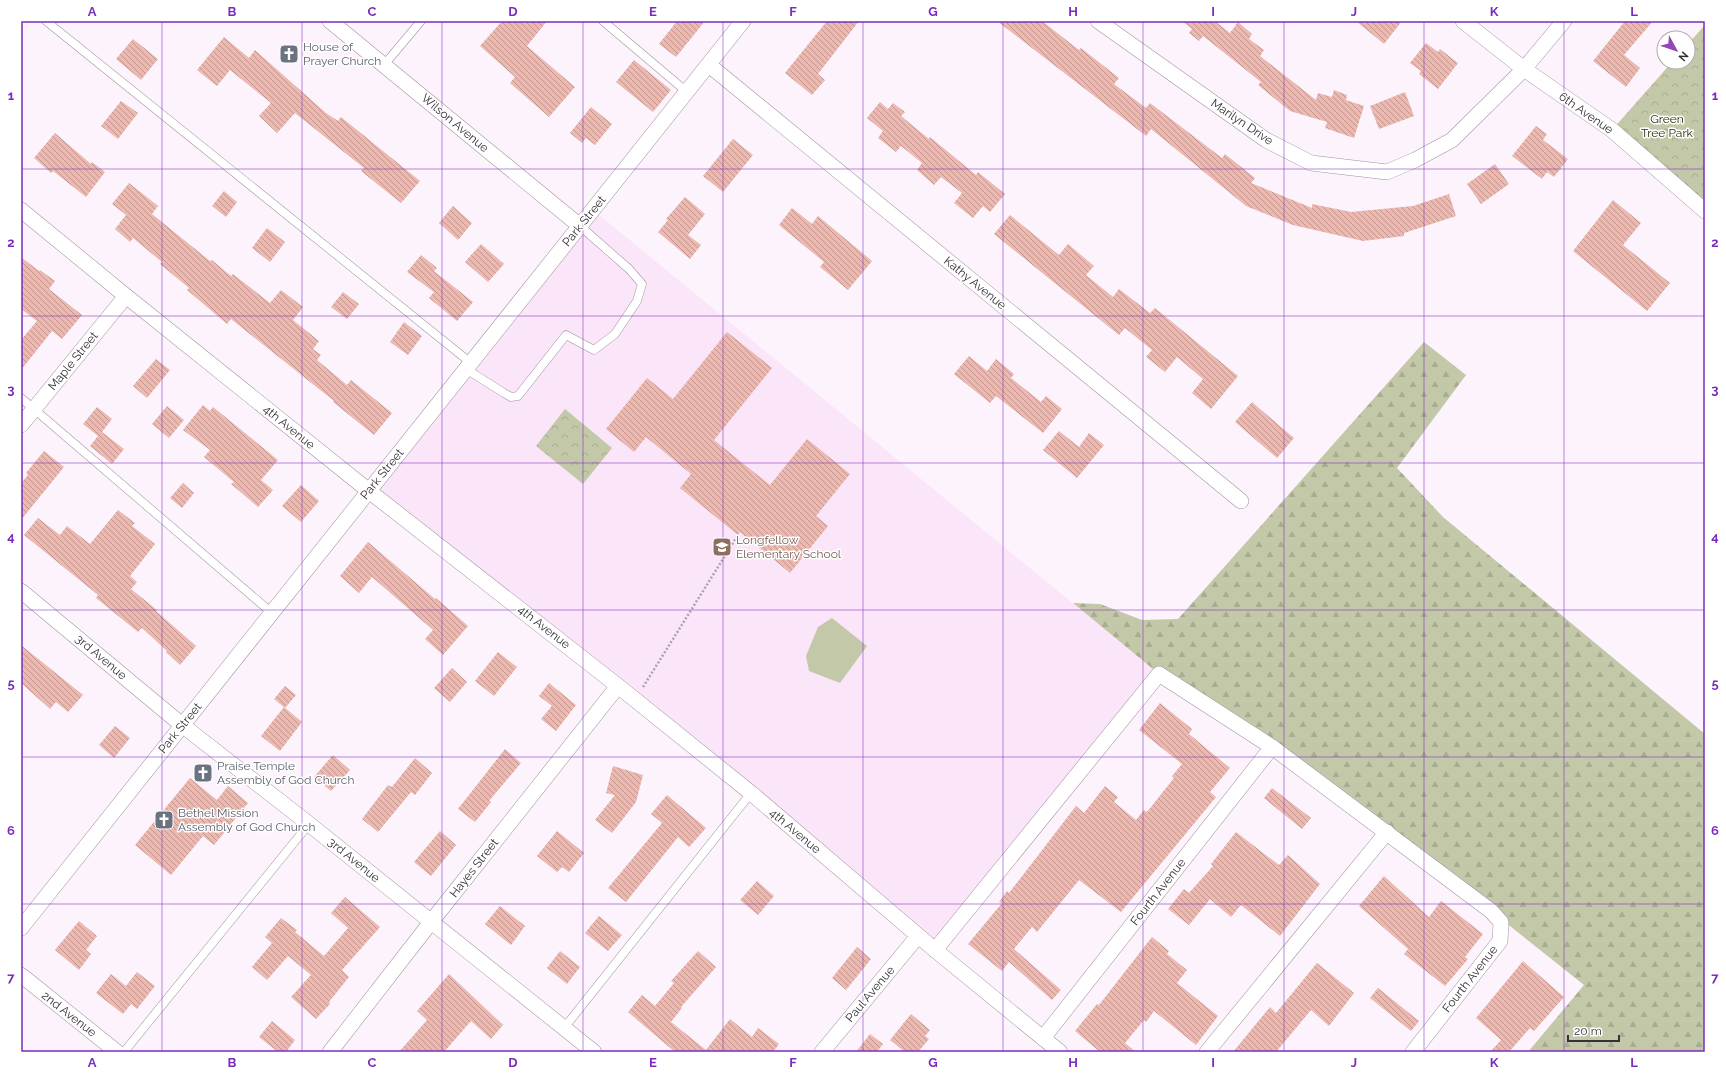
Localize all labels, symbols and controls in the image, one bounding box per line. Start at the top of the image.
text: A [88,4,97,19]
text: B [228,4,237,19]
text: C [368,4,377,19]
text: D [508,4,518,19]
text: E [649,4,657,19]
text: F [789,4,797,19]
text: G [928,4,938,19]
text: H [1068,4,1078,19]
text: I [1211,4,1215,19]
text: J [1351,4,1357,19]
text: K [1490,4,1499,19]
text: L [1630,4,1638,19]
north arrow [1656,30,1696,70]
place label: House of Prayer Church [303,40,381,68]
church icon: House of Prayer Church [278,43,300,65]
text: N [1676,49,1691,64]
text: 1 [8,88,15,103]
text: 1 [1712,88,1719,103]
street label: 6th Avenue [1556,89,1616,137]
street label: Wilson Avenue [419,91,491,155]
street label: Marilyn Drive [1208,96,1276,148]
park label: Green Tree Park [1641,112,1694,140]
street label: Park Street [559,193,609,249]
text: 2 [7,235,15,250]
text: 2 [1711,235,1719,250]
street label: Kathy Avenue [941,254,1009,312]
street label: Maple Street [45,329,101,393]
text: 3 [7,382,15,397]
text: 3 [1711,382,1719,397]
street label: 4th Avenue [260,402,318,452]
street label: Park Street [357,446,407,502]
text: 4 [7,529,15,544]
text: 4 [1711,529,1719,544]
place label: Longfellow Elementary School [736,533,842,561]
school or university icon: Longfellow Elementary School [711,536,733,558]
street label: 4th Avenue [515,602,573,652]
street label: 3rd Avenue [72,631,130,683]
text: 5 [7,676,15,691]
text: 5 [1711,676,1719,691]
street label: Park Street [155,700,205,756]
place label: Praise Temple Assembly of God Church [217,759,354,787]
church icon: Praise Temple Assembly of God Church [192,762,214,784]
place label: Bethel Mission Assembly of God Church [178,806,315,834]
street label: 4th Avenue [767,806,823,856]
church icon: Bethel Mission Assembly of God Church [153,809,175,831]
text: 6 [7,823,15,838]
text: 6 [1711,823,1719,838]
street label: 3rd Avenue [325,835,383,885]
street label: Hayes Street [447,836,501,900]
street label: Fourth Avenue [1128,856,1188,928]
street label: Fourth Avenue [1440,943,1500,1015]
street label: Paul Avenue [843,963,897,1025]
text: 7 [7,970,15,985]
text: 7 [1711,970,1719,985]
street label: 2nd Avenue [39,988,99,1040]
scale bar [1568,1017,1619,1043]
text: 20 m [1574,1024,1602,1038]
text: A [88,1055,97,1070]
text: B [228,1055,237,1070]
text: C [368,1055,377,1070]
text: D [508,1055,518,1070]
text: E [649,1055,657,1070]
text: F [789,1055,797,1070]
text: G [928,1055,938,1070]
text: H [1068,1055,1078,1070]
text: I [1211,1055,1215,1070]
text: J [1351,1055,1357,1070]
text: K [1490,1055,1499,1070]
text: L [1630,1055,1638,1070]

